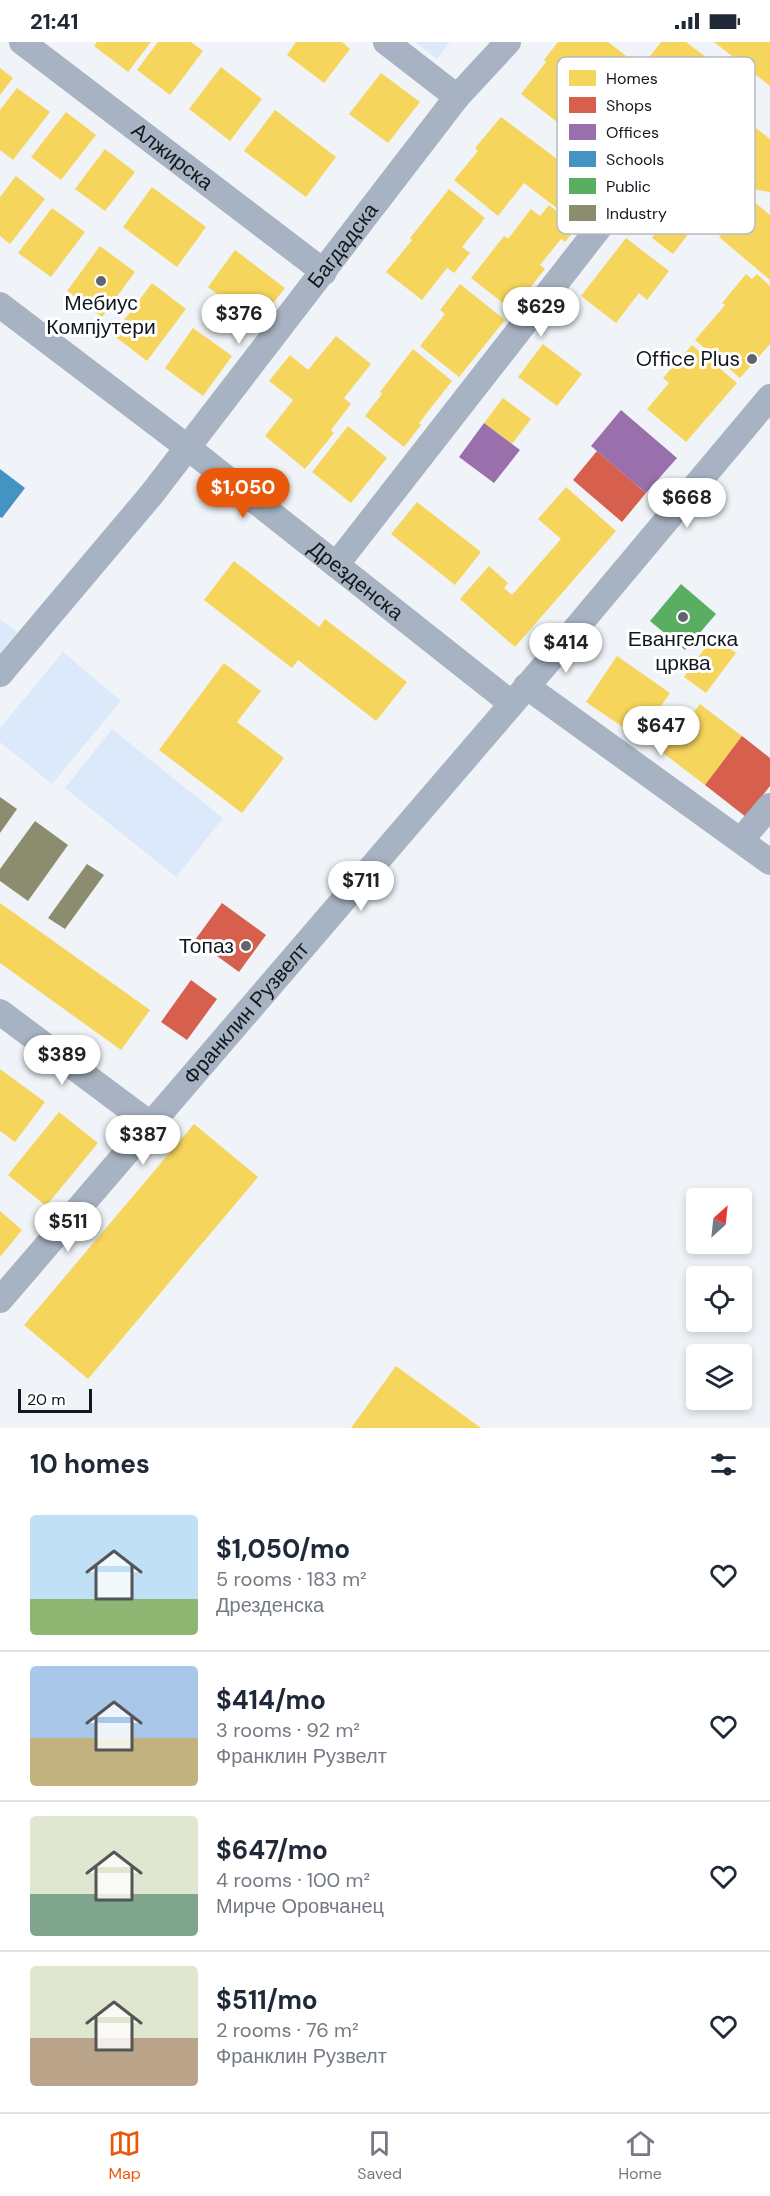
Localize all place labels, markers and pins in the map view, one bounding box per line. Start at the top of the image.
marker: Мебиус Компјутери [94,274,108,288]
pin: $629 [505,287,577,338]
place label: Мебиус Компјутери [46,289,156,341]
pin: $376 [203,294,275,345]
place label: Office Plus [636,345,740,373]
marker: Office Plus [745,352,759,366]
pin: $1,050 [194,468,292,519]
pin: $668 [651,478,723,529]
marker: Евангелска црква [676,610,690,624]
pin: $414 [530,623,602,674]
place label: Евангелска црква [628,625,739,677]
pin: $647 [625,706,697,757]
pin: $711 [325,861,397,912]
place label: Топаз [179,932,234,960]
marker: Топаз [239,939,253,953]
pin: $389 [26,1035,98,1086]
pin: $387 [107,1115,179,1166]
pin: $511 [32,1202,104,1253]

